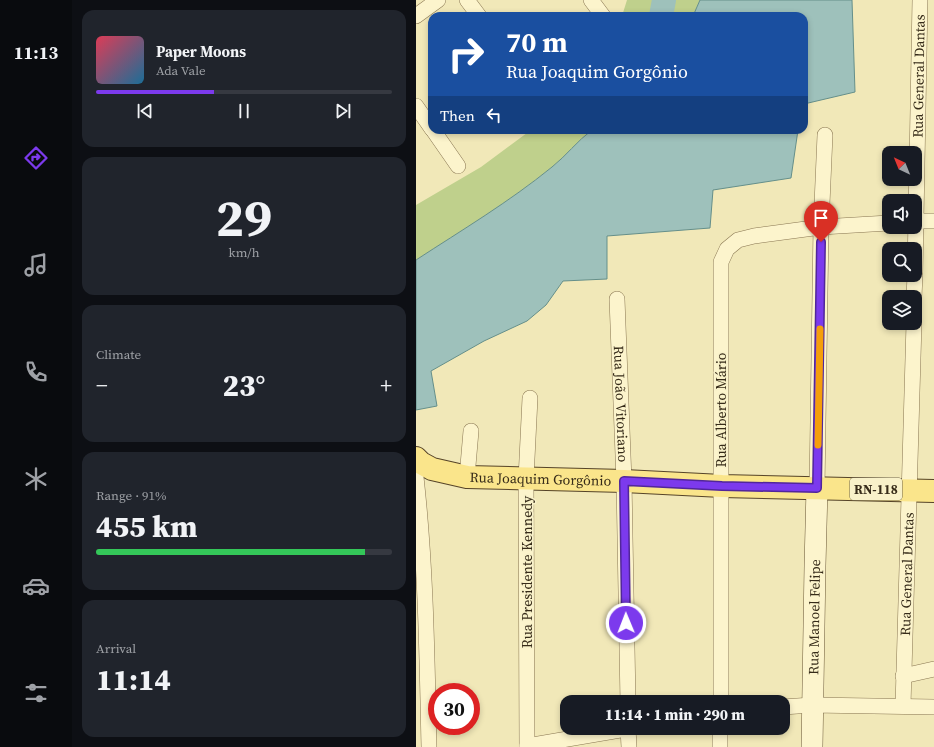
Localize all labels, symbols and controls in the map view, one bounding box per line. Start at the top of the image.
street label: Rua General Dantas [907,14,930,138]
text: 70 m [506,23,568,61]
icon: right [440,28,492,80]
text: 11:13 [14,40,58,65]
text: Paper Moons [156,41,246,62]
text: Rua Joaquim Gorgônio [506,59,688,84]
text: Ada Vale [156,62,206,79]
icon: previous [134,100,156,122]
icon: pause [233,100,255,122]
icon: next [332,100,354,122]
icon: left [483,104,505,126]
text: Then [440,105,475,126]
icon: directions [22,144,50,172]
north arrow [882,146,922,186]
map controls [882,146,922,330]
text: 29 [216,182,272,253]
button: sound [882,194,922,234]
pin [804,201,838,242]
icon: arrive [810,207,832,229]
button: search [882,242,922,282]
text: km/h [229,244,259,261]
icon: music [22,251,50,279]
button: layers [882,290,922,330]
street label: Rua João Vitoriano [609,345,633,463]
text: Climate [96,346,141,363]
street label: Rua Alberto Mário [711,352,731,468]
icon: phone [22,358,50,386]
text: 23° [223,365,265,406]
text: − [96,370,108,400]
text: + [380,370,392,400]
icon: climate [22,465,50,493]
street label: Rua Joaquim Gorgônio [469,467,612,491]
road number: RN-118 [850,478,902,500]
text: Range · 91% [96,487,167,504]
street label: Rua Presidente Kennedy [517,495,537,648]
text: 455 km [96,506,197,547]
street label: Rua General Dantas [895,512,919,636]
street label: Rua Manoel Felipe [803,559,825,675]
icon: car [22,572,50,600]
position arrow [605,602,647,644]
text: Arrival [96,640,136,657]
text: 11:14 [96,659,171,700]
icon: filters [22,679,50,707]
speed limit sign: 30 [428,683,480,735]
text: 11:14 · 1 min · 290 m [605,704,745,725]

